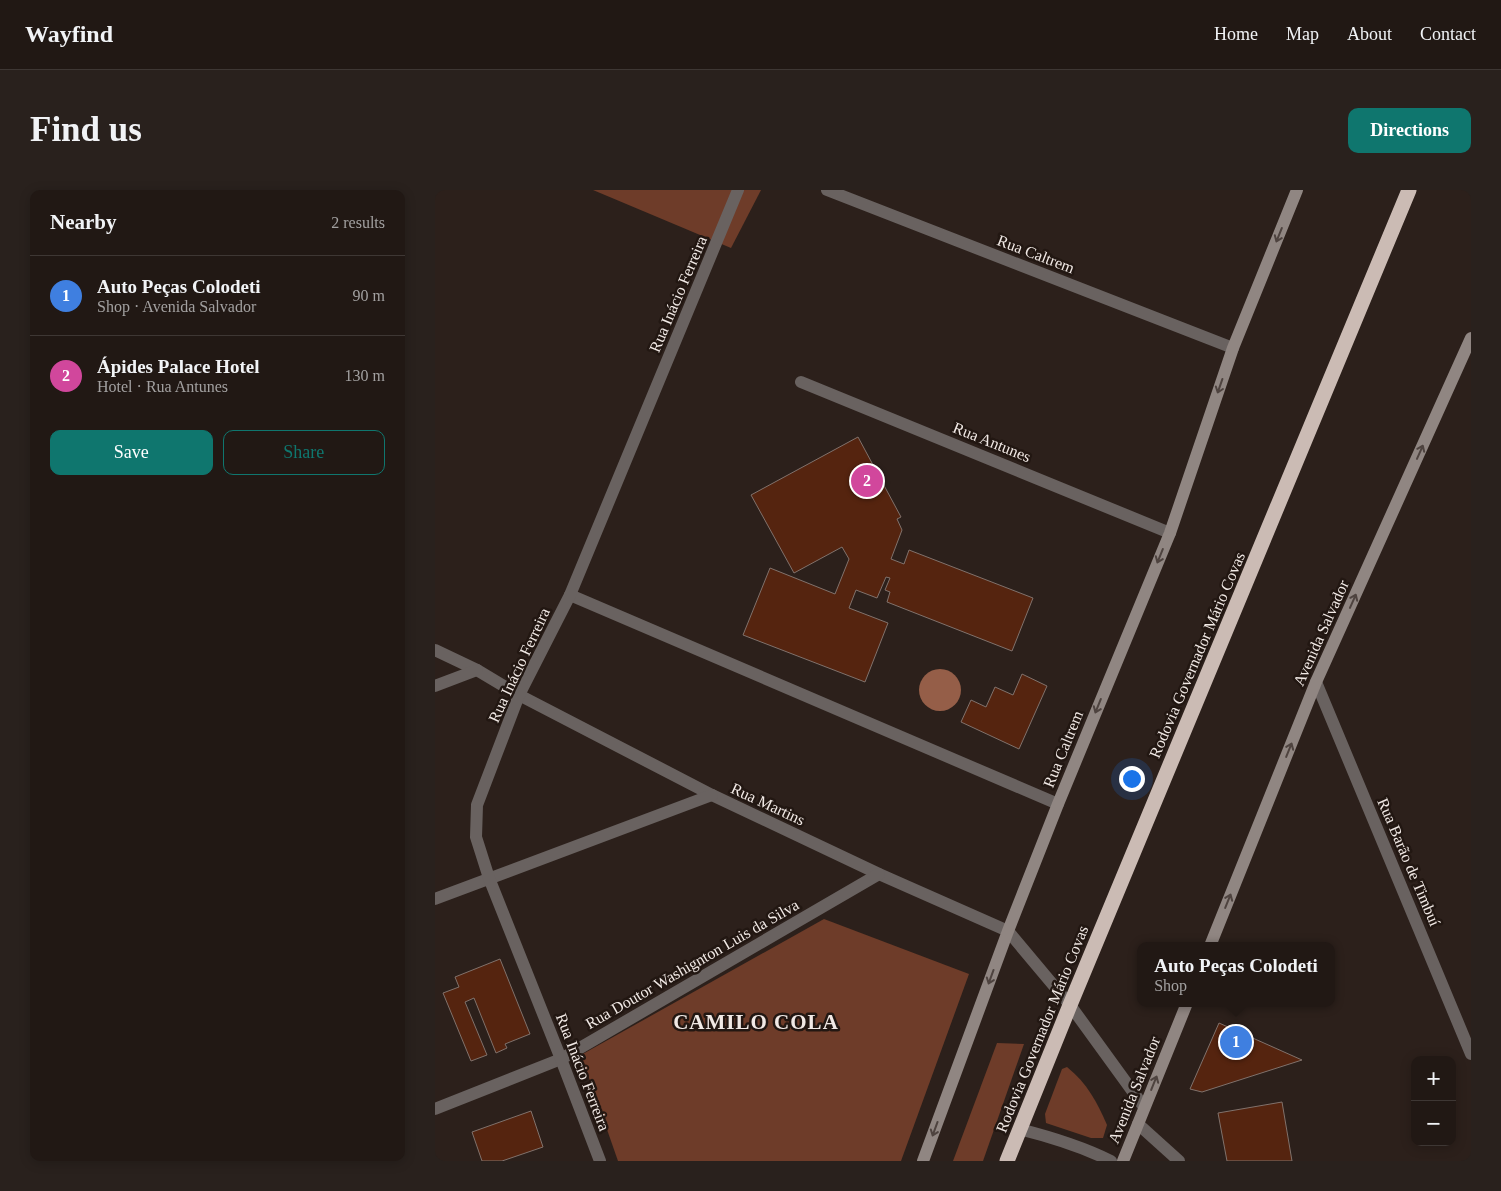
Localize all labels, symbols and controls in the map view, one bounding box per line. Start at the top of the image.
text: Wayfind [25,21,113,47]
text: Home [1214,24,1258,44]
text: Map [1286,24,1319,44]
text: About [1347,24,1392,44]
text: Contact [1420,24,1476,44]
button: Directions [1348,108,1471,153]
text: Find us [30,110,142,149]
text: Nearby [50,210,117,234]
text: 2 results [331,214,385,231]
one-way arrow [1274,227,1283,242]
street label: Rua Caltrem [995,231,1078,277]
street label: Rua Inácio Ferreira [646,233,710,355]
text: Auto Peças Colodeti [97,276,261,297]
text: 1 [62,287,70,304]
text: 90 m [353,287,385,304]
text: Shop · Avenida Salvador [97,298,256,315]
text: Ápides Palace Hotel [97,356,260,377]
text: 2 [62,367,70,384]
text: 130 m [345,367,385,384]
text: Hotel · Rua Antunes [97,378,228,395]
one-way arrow [1215,378,1224,394]
street label: Rua Antunes [951,419,1033,465]
button: Save [50,430,213,475]
button: Share [223,430,385,475]
one-way arrow [1415,445,1425,460]
pin: 2 [851,462,883,500]
one-way arrow [1155,548,1165,563]
street label: Rodovia Governador Mário Covas [1146,550,1248,760]
street label: Avenida Salvador [1290,577,1352,688]
one-way arrow [1349,594,1358,609]
street label: Rua Inácio Ferreira [485,605,553,725]
one-way arrow [1093,699,1102,714]
street label: Rua Caltrem [1040,708,1086,790]
one-way arrow [1285,743,1294,758]
your location [1119,766,1145,792]
street label: Rua Martins [728,779,808,829]
street label: Rua Barão de Timbuí [1374,795,1444,929]
one-way arrow [1224,893,1233,909]
street label: Rua Doutor Washignton Luis da Silva [582,896,802,1033]
street label: Rodovia Governador Mário Covas [993,923,1091,1135]
popup [1137,942,1335,1007]
text: Auto Peças Colodeti [1154,955,1318,976]
one-way arrow [986,969,995,984]
text: Shop [1154,977,1187,994]
district label: CAMILO COLA [673,1010,839,1034]
street label: Rua Inácio Ferreira [553,1011,613,1133]
pin: 1 [1220,1023,1252,1061]
street label: Avenida Salvador [1105,1033,1163,1146]
map controls [1411,1056,1456,1146]
button: + [1411,1056,1456,1101]
one-way arrow [1150,1076,1159,1091]
button: − [1411,1101,1456,1146]
one-way arrow [930,1121,939,1136]

